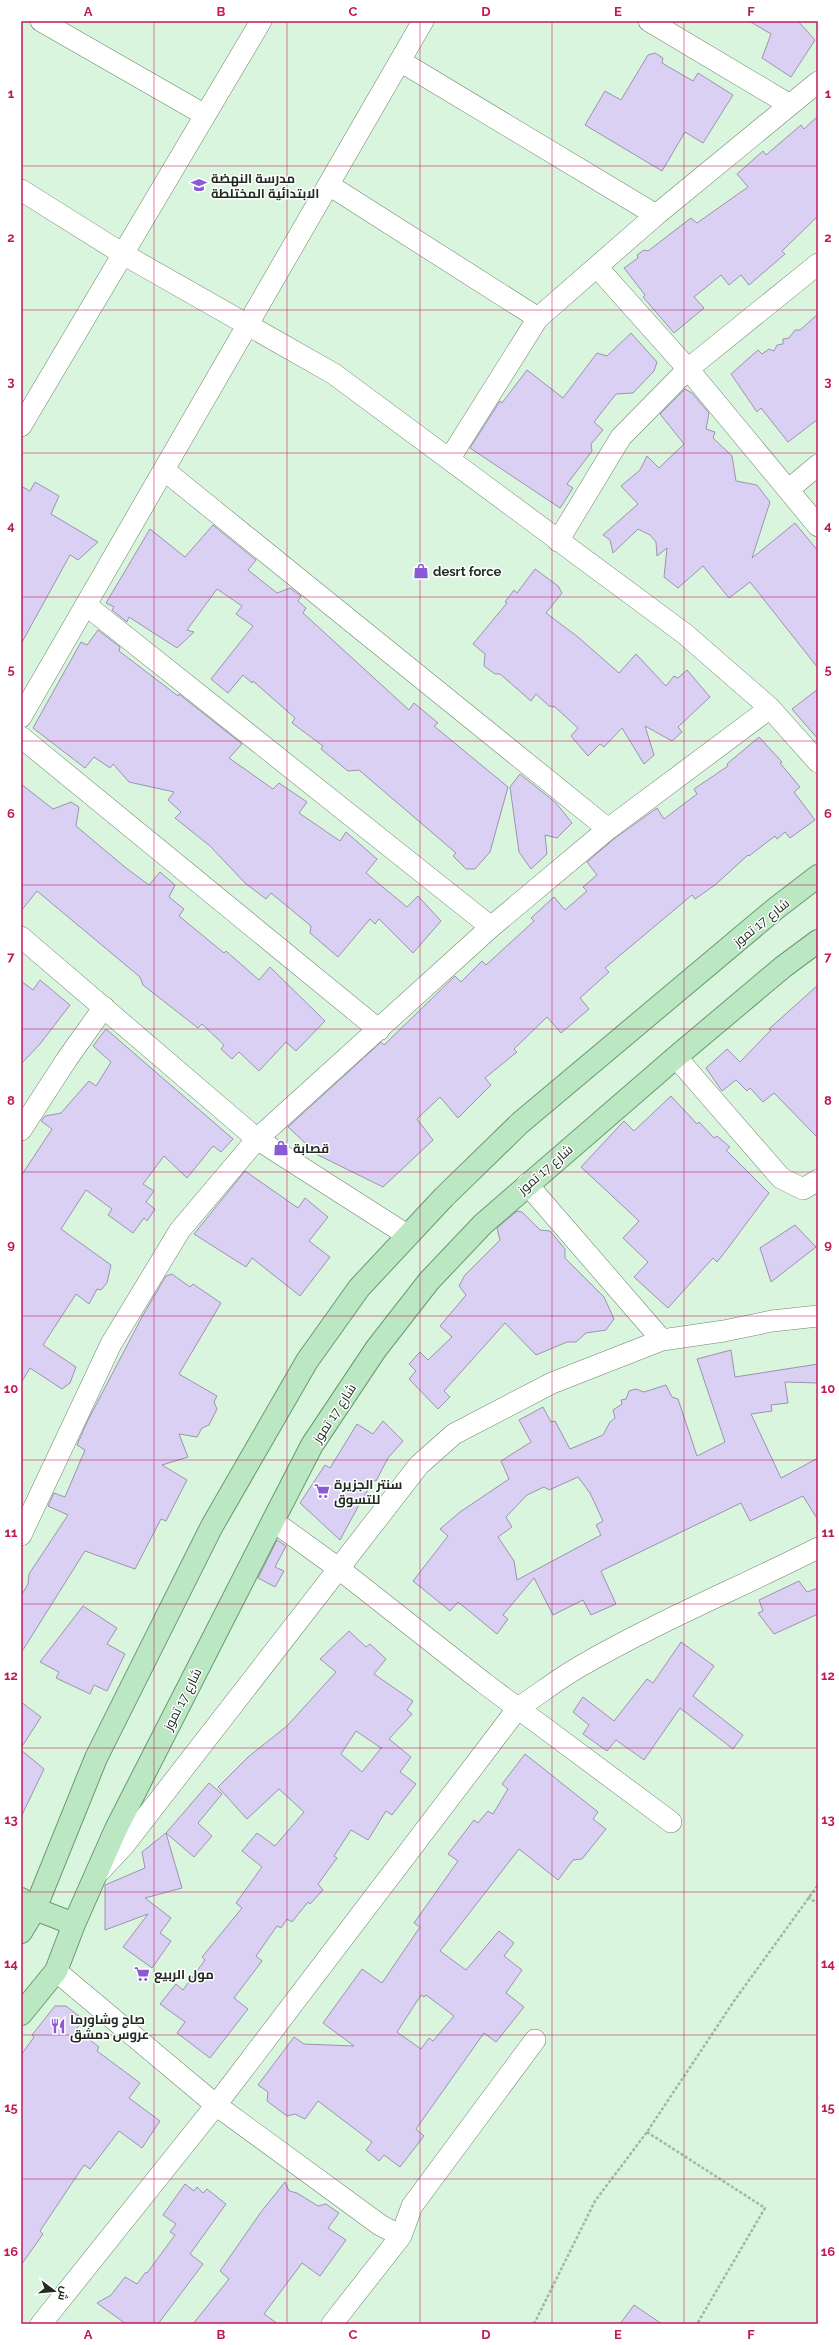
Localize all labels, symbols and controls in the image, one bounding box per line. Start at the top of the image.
text: A [84,4,93,19]
text: B [217,4,226,19]
text: C [349,4,358,19]
text: D [481,4,491,19]
text: E [614,4,622,19]
text: F [747,4,755,19]
text: 1 [8,86,15,101]
text: 1 [825,86,832,101]
place label: مدرسة النهضة الابتدائية المختلطة [211,171,319,201]
school or university icon: مدرسة النهضة الابتدائية المختلطة [190,176,208,194]
text: 2 [7,230,15,245]
text: 2 [824,230,832,245]
text: 3 [7,374,15,389]
text: 3 [824,374,832,389]
text: 4 [7,518,15,533]
text: 4 [824,518,832,533]
shop icon: desrt force [412,562,430,580]
place label: desrt force [433,564,502,579]
text: 5 [7,662,15,677]
text: 5 [824,662,832,677]
text: 6 [7,806,15,821]
text: 6 [824,806,832,821]
street label: شارع 17 تموز [730,895,793,951]
text: 7 [7,949,15,964]
text: 7 [824,949,832,964]
text: 8 [7,1093,15,1108]
text: 8 [824,1093,832,1108]
shop icon: قصابة [272,1139,290,1157]
place label: قصابة [293,1141,329,1156]
street label: شارع 17 تموز [514,1142,576,1199]
text: 9 [7,1237,15,1252]
text: 9 [824,1237,832,1252]
text: 10 [4,1381,18,1396]
street label: شارع 17 تموز [309,1381,360,1447]
text: 10 [821,1381,835,1396]
place label: سنتر الجزيرة للتسوق [334,1477,402,1508]
supermarket icon: سنتر الجزيرة للتسوق [313,1482,331,1500]
text: 11 [5,1525,18,1540]
text: 11 [822,1525,835,1540]
street label: شارع 17 تموز [160,1666,205,1734]
text: 12 [4,1668,18,1683]
text: 12 [821,1668,835,1683]
text: 13 [4,1812,18,1827]
text: 13 [821,1812,835,1827]
text: 14 [4,1956,18,1971]
text: 14 [821,1956,835,1971]
supermarket icon: مول الربيع [133,1965,151,1983]
place label: مول الربيع [154,1967,214,1983]
place label: صاج وشاورما عروس دمشق [70,2012,149,2043]
restaurant icon: صاج وشاورما عروس دمشق [49,2017,67,2035]
text: 15 [4,2100,18,2115]
text: 15 [821,2100,835,2115]
text: 16 [4,2244,18,2259]
text: 16 [821,2244,835,2259]
north arrow [34,2271,74,2311]
text: ش [55,2285,71,2302]
text: A [84,2327,93,2342]
text: B [217,2327,226,2342]
text: C [349,2327,358,2342]
text: D [481,2327,491,2342]
text: E [614,2327,622,2342]
text: F [747,2327,755,2342]

